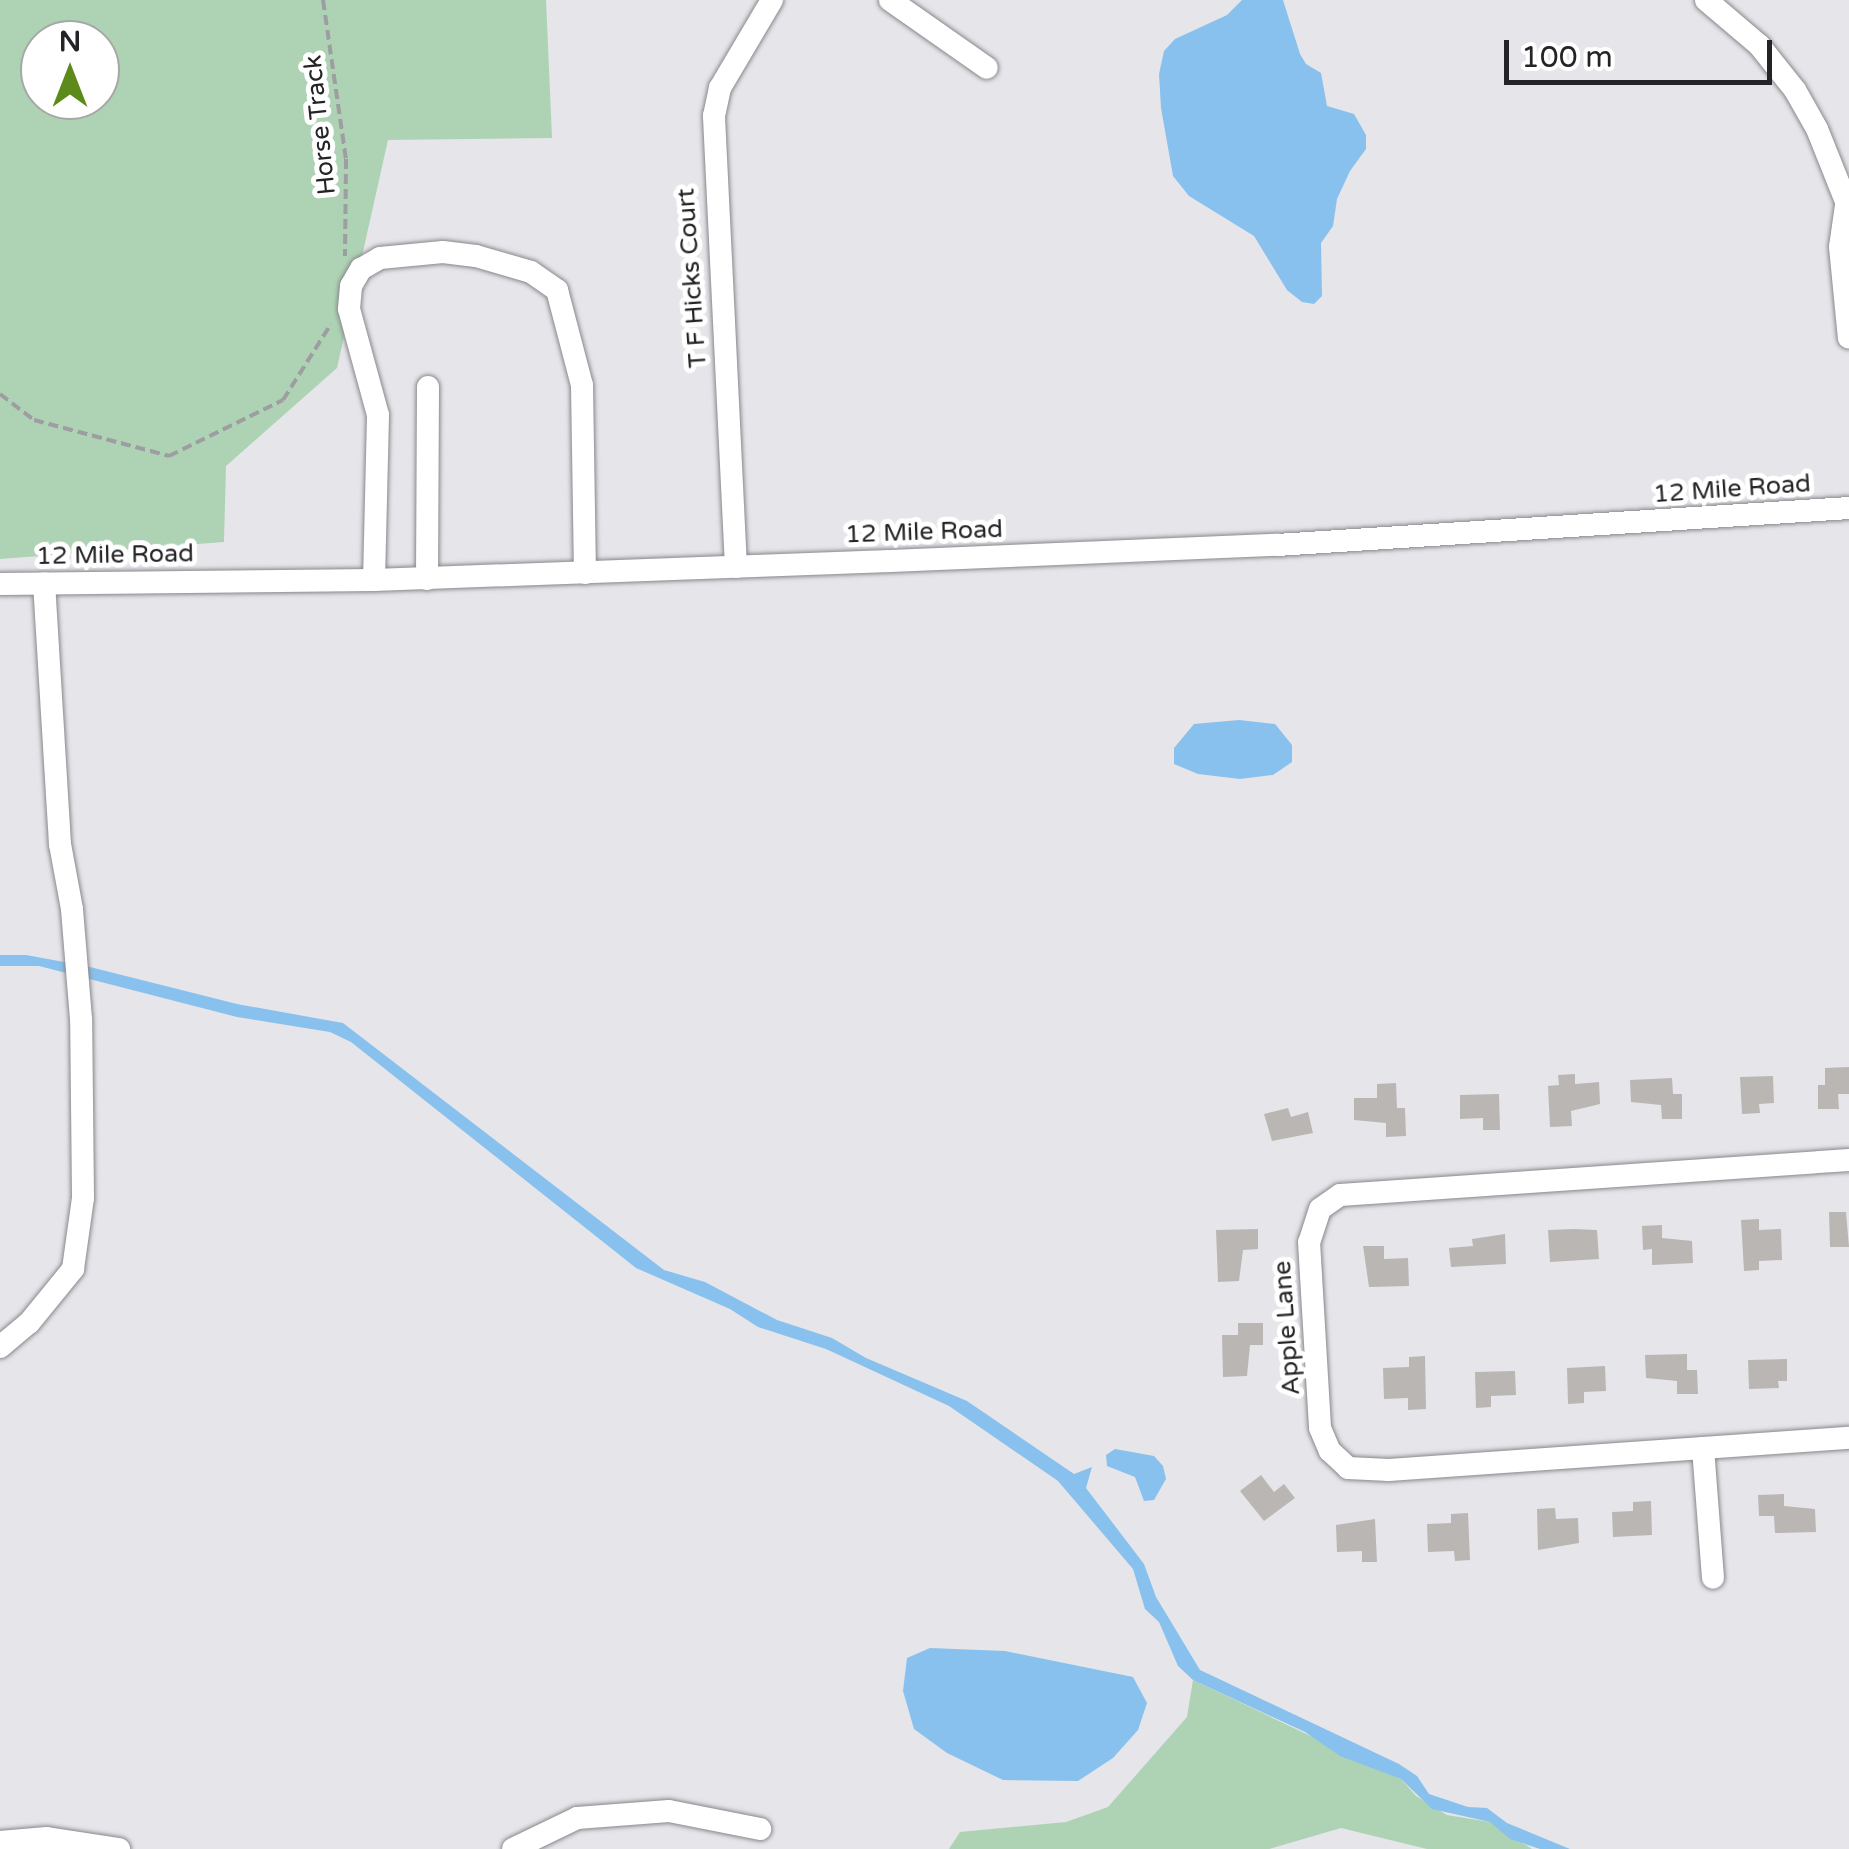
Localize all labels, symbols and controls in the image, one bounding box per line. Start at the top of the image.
north arrow [20,20,120,120]
scale bar [1509,20,1776,82]
text: N [59,25,81,59]
text: 100 m [1521,39,1613,76]
street label: Horse Track [298,54,342,196]
street label: T F Hicks Court [671,187,713,369]
street label: 12 Mile Road [1652,469,1812,509]
street label: 12 Mile Road [845,514,1003,550]
street label: 12 Mile Road [36,539,194,571]
street label: Apple Lane [1267,1260,1307,1396]

